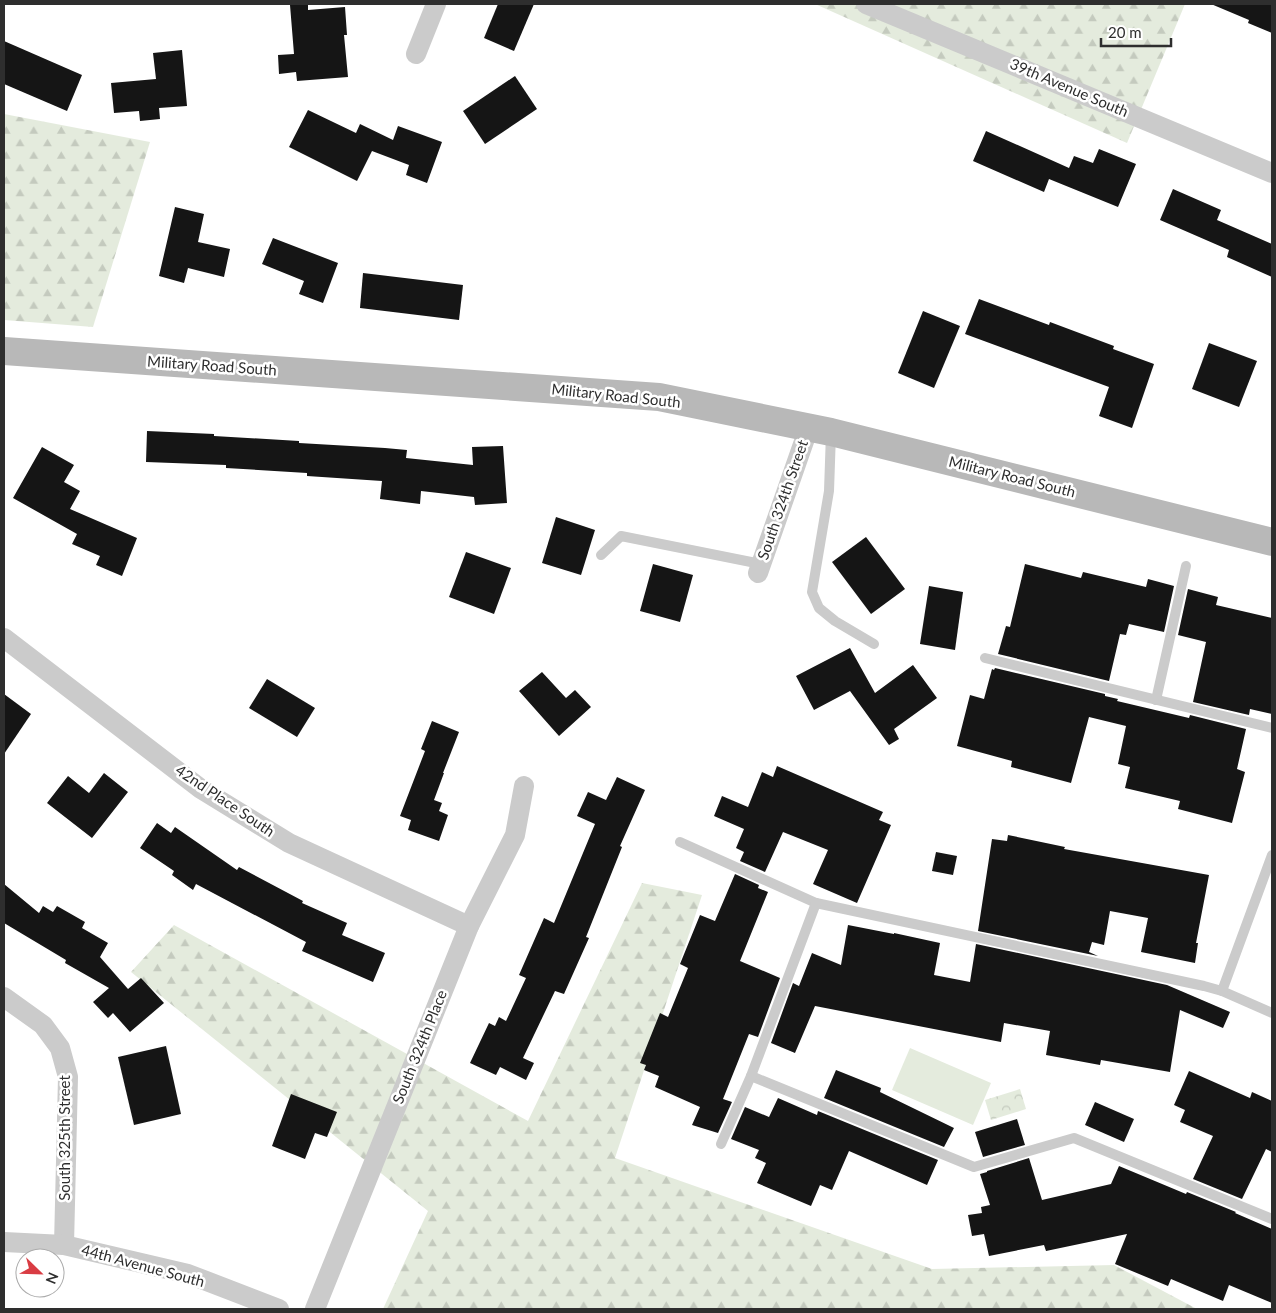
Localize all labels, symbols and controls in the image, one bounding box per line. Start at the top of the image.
scale bar [1101,15,1171,47]
text: 20 m [1108,23,1142,41]
street label: 39th Avenue South [1008,54,1131,120]
street label: Military Road South [147,351,277,379]
street label: Military Road South [551,379,682,411]
street label: South 324th Street [753,437,811,562]
street label: Military Road South [947,452,1077,500]
street label: 42nd Place South [173,760,278,840]
street label: South 324th Place [388,987,450,1106]
street label: South 325th Street [55,1075,73,1201]
street label: 44th Avenue South [80,1240,207,1290]
north arrow [15,1248,65,1298]
text: N [42,1270,62,1287]

